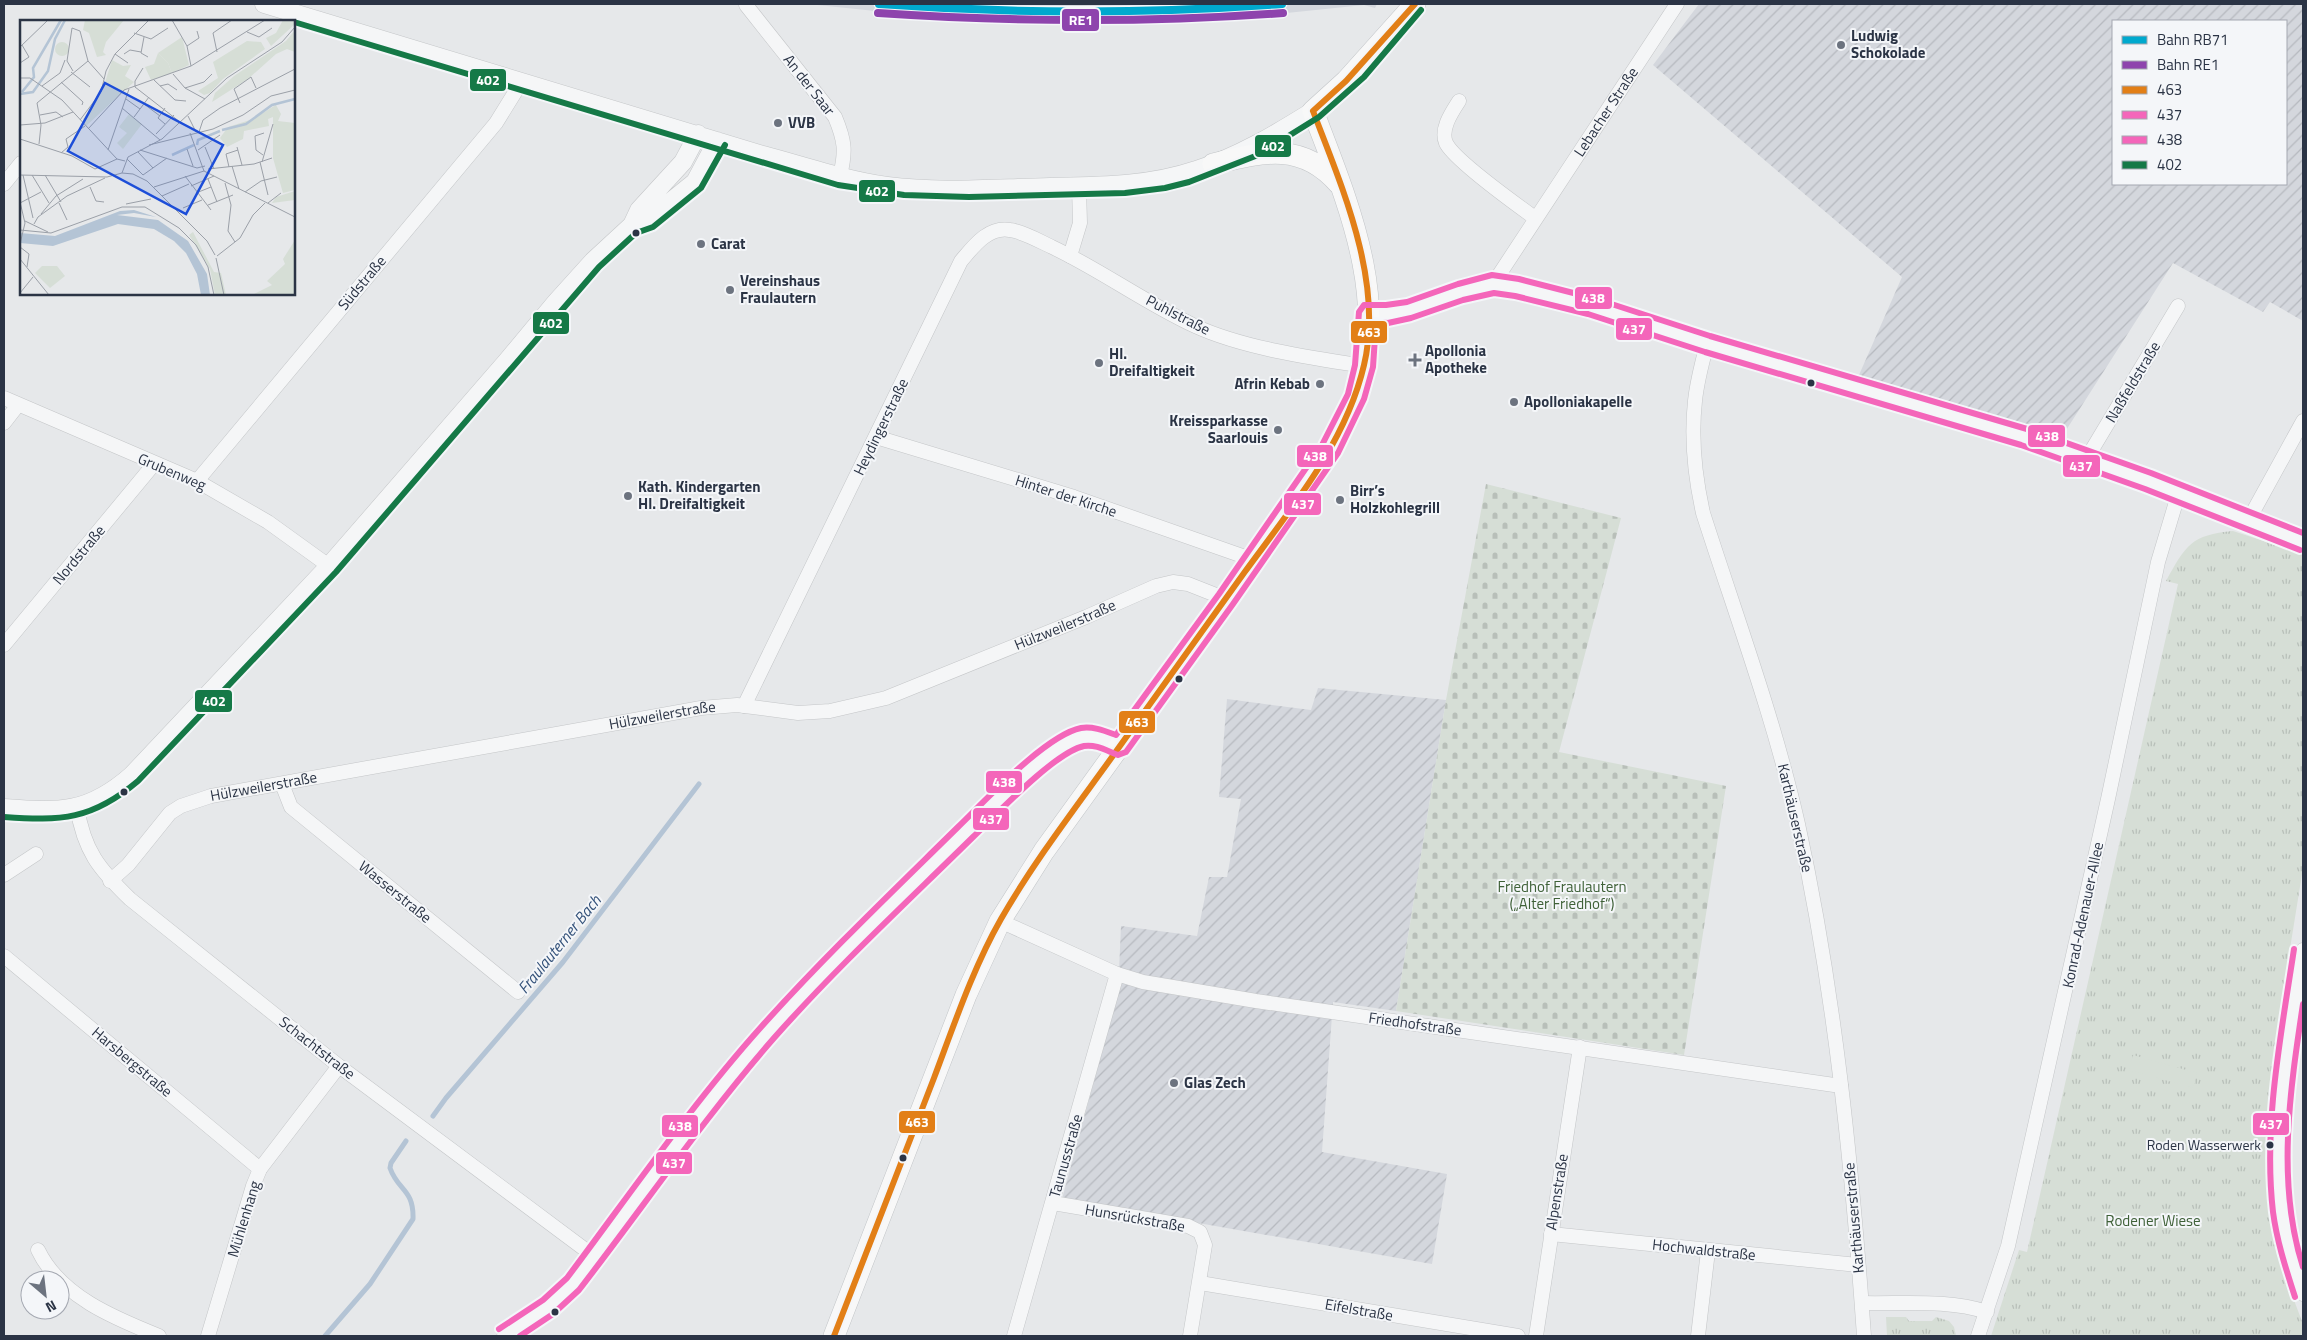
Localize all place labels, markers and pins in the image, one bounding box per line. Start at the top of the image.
place label: Ludwig Schokolade [1851,24,1926,64]
marker: Ludwig Schokolade [1835,39,1847,51]
place label: VVB [788,111,815,134]
marker: VVB [772,117,784,129]
unlabelled marker [631,228,641,238]
place label: Carat [711,232,746,255]
marker: Carat [695,238,707,250]
place label: Vereinshaus Fraulautern [740,269,820,309]
marker: Vereinshaus Fraulautern [724,284,736,296]
place label: Apollonia Apotheke [1425,339,1487,379]
place label: Hl. Dreifaltigkeit [1109,342,1195,382]
marker: Apollonia Apotheke [1409,354,1421,366]
marker: Hl. Dreifaltigkeit [1093,357,1105,369]
place label: Afrin Kebab [1234,372,1310,395]
marker: Afrin Kebab [1314,378,1326,390]
unlabelled marker [1806,378,1816,388]
place label: Apolloniakapelle [1524,390,1632,413]
marker: Apolloniakapelle [1508,396,1520,408]
place label: Kreissparkasse Saarlouis [1169,409,1268,449]
marker: Kreissparkasse Saarlouis [1272,424,1284,436]
place label: Kath. Kindergarten Hl. Dreifaltigkeit [638,475,761,515]
place label: Birr’s Holzkohlegrill [1350,479,1440,519]
marker: Kath. Kindergarten Hl. Dreifaltigkeit [622,490,634,502]
marker: Birr’s Holzkohlegrill [1334,494,1346,506]
unlabelled marker [1174,674,1184,684]
unlabelled marker [119,787,129,797]
place label: Glas Zech [1184,1071,1246,1094]
marker: Glas Zech [1168,1077,1180,1089]
place label: Roden Wasserwerk [2147,1134,2261,1155]
marker: Roden Wasserwerk [2265,1140,2275,1150]
unlabelled marker [898,1153,908,1163]
unlabelled marker [550,1307,560,1317]

